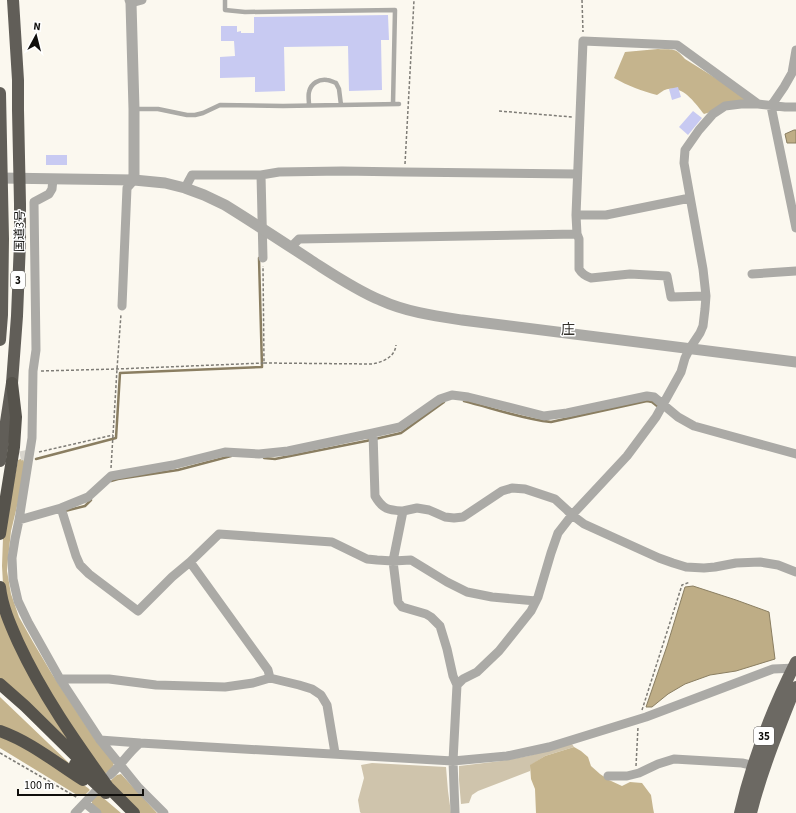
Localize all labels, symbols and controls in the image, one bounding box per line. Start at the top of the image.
north arrow [16,16,56,56]
text: N [33,19,42,34]
street label: 国道3号 [11,210,29,252]
road number: 3 [11,271,25,289]
district label: 庄 [561,320,575,340]
road number: 35 [754,727,774,745]
scale bar [18,771,143,797]
text: 100 m [24,777,54,794]

